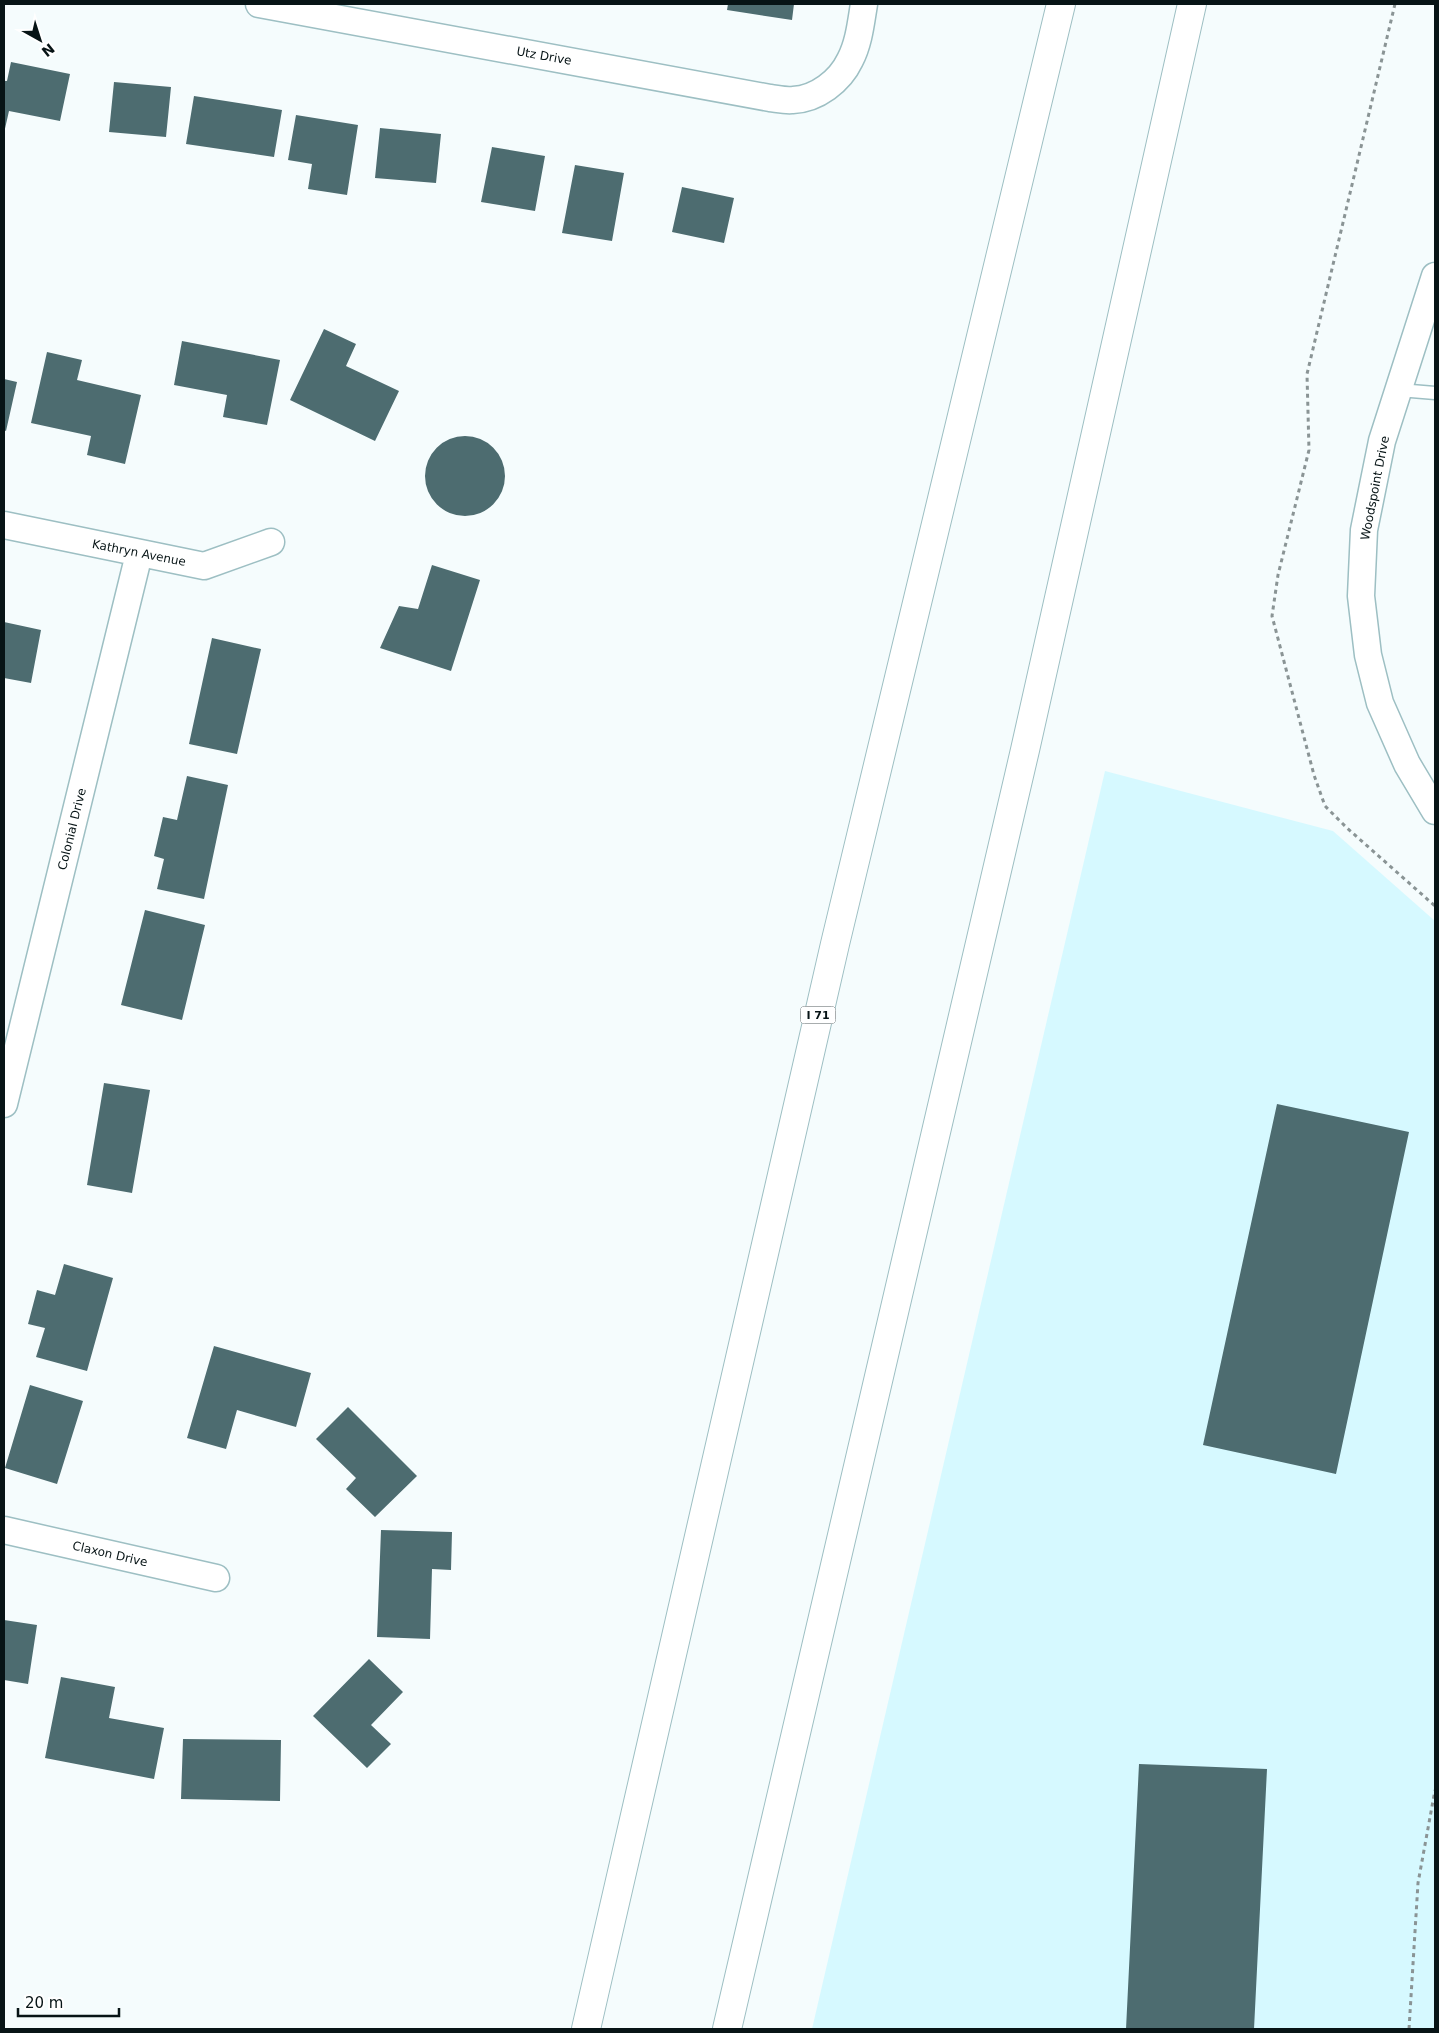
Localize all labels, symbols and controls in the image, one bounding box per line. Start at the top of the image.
north arrow [15,15,65,65]
text: N [39,40,58,60]
street label: Utz Drive [515,44,573,68]
street label: Woodspoint Drive [1358,435,1392,541]
street label: Kathryn Avenue [91,537,187,569]
street label: Colonial Drive [55,787,89,871]
road number: I 71 [800,1006,836,1024]
street label: Claxon Drive [71,1539,149,1569]
scale bar [18,1986,119,2018]
text: 20 m [25,1994,63,2012]

